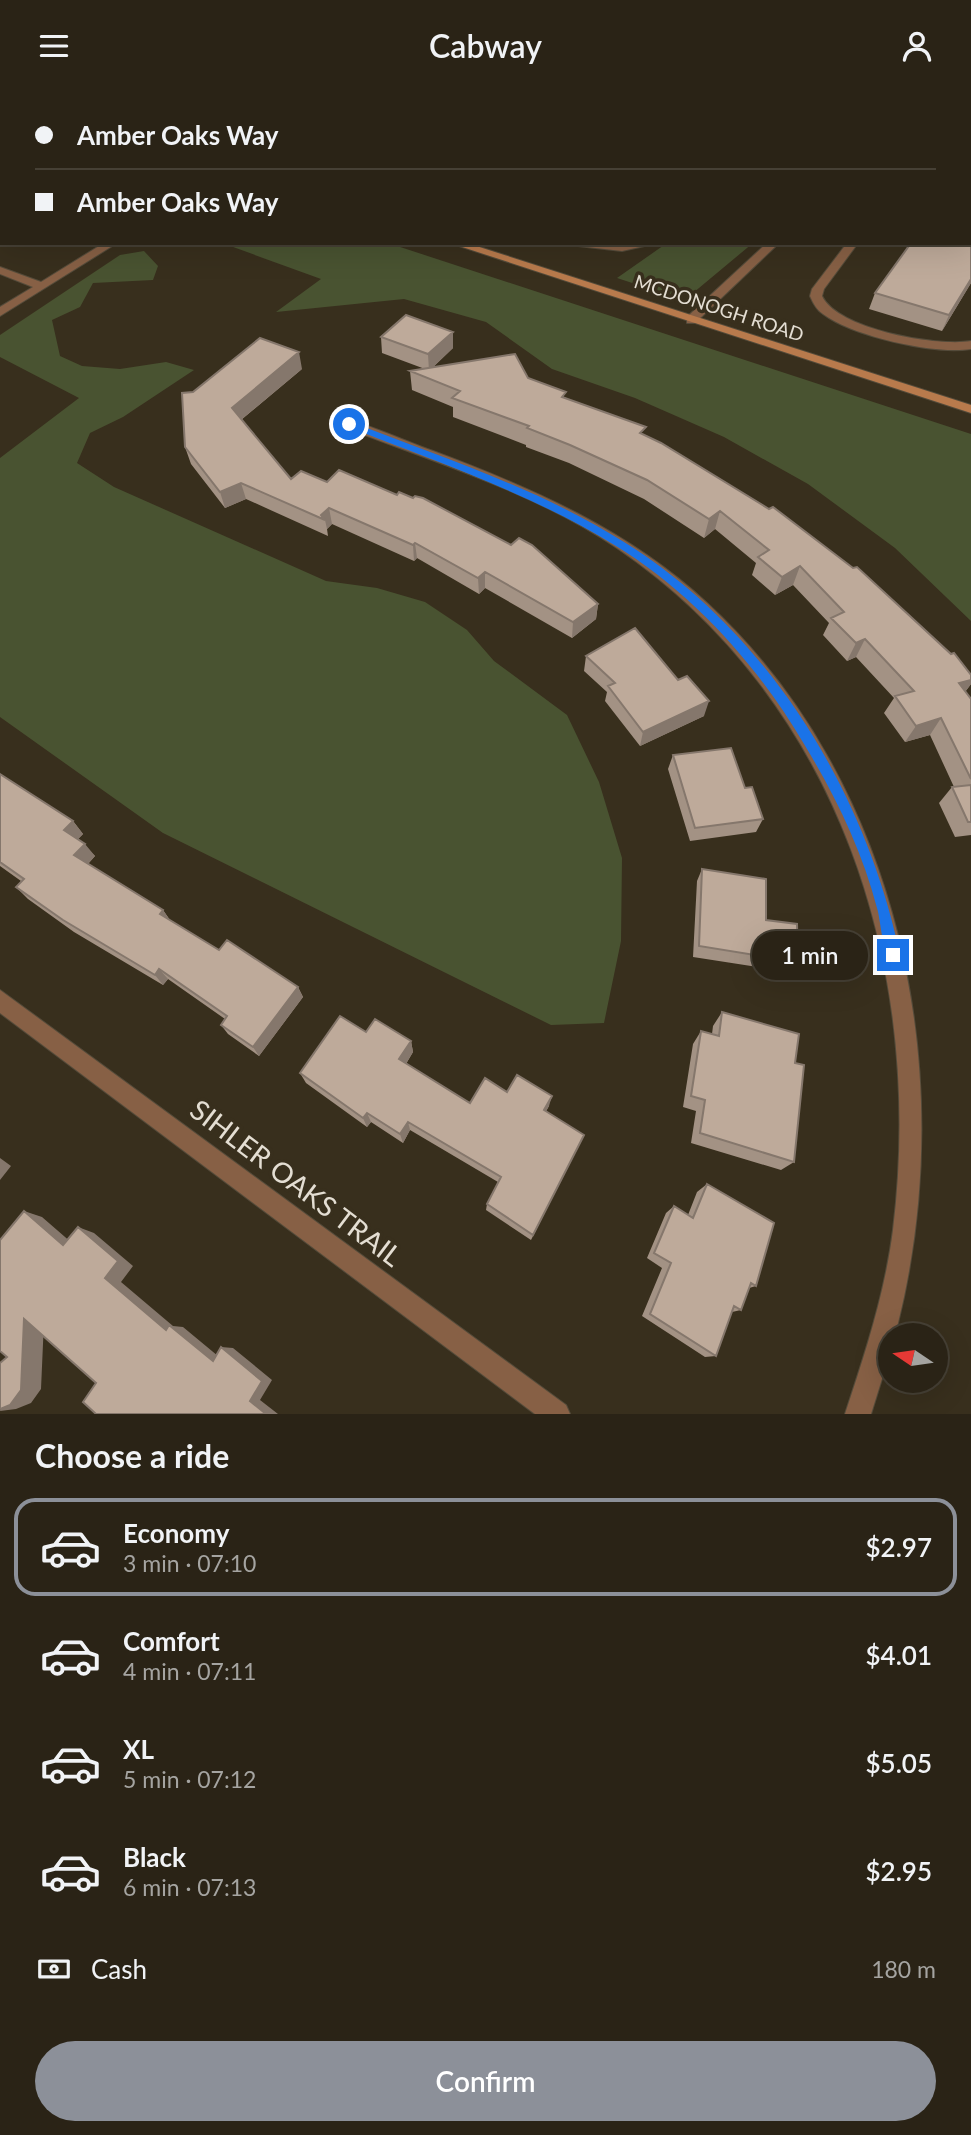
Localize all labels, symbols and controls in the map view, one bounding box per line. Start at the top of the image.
text: Cabway [429,26,542,65]
icon: menu [35,27,73,65]
icon: person [898,27,936,65]
text: Amber Oaks Way [77,119,279,151]
text: Amber Oaks Way [77,186,279,218]
street label: MCDONOGH ROAD [631,269,807,346]
route start [333,408,365,440]
callout: 1 min [753,931,868,979]
route end [877,939,909,971]
text: 1 min [782,941,838,969]
street label: SIHLER OAKS TRAIL [184,1092,409,1273]
north arrow [878,1323,948,1393]
map controls [878,1323,948,1393]
text: Choose a ride [35,1436,229,1475]
icon: car [39,1516,102,1579]
text: Economy [123,1517,229,1549]
text: $2.97 [866,1531,932,1563]
text: 3 min · 07:10 [123,1549,256,1577]
icon: car [39,1624,102,1687]
text: Comfort [123,1625,220,1657]
text: $4.01 [866,1639,932,1671]
text: 4 min · 07:11 [123,1657,256,1685]
icon: car [39,1732,102,1795]
text: XL [123,1733,154,1765]
text: $5.05 [866,1747,932,1779]
text: 5 min · 07:12 [123,1765,256,1793]
icon: car [39,1840,102,1903]
text: Black [123,1841,186,1873]
text: $2.95 [866,1855,932,1887]
text: 6 min · 07:13 [123,1873,256,1901]
icon: cash [35,1950,73,1988]
text: Cash [91,1953,147,1985]
text: 180 m [871,1955,936,1983]
button: Confirm [35,2041,936,2121]

